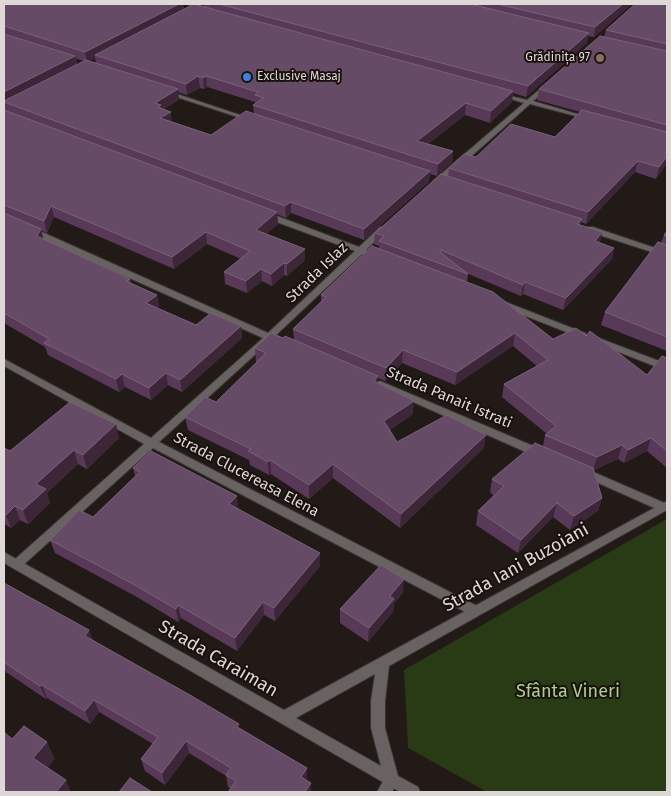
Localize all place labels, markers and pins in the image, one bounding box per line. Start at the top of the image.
place label: Grădinița 97 [525,51,590,65]
marker: Grădinița 97 [594,52,606,64]
place label: Exclusive Masaj [257,70,341,84]
marker: Exclusive Masaj [241,71,253,83]

